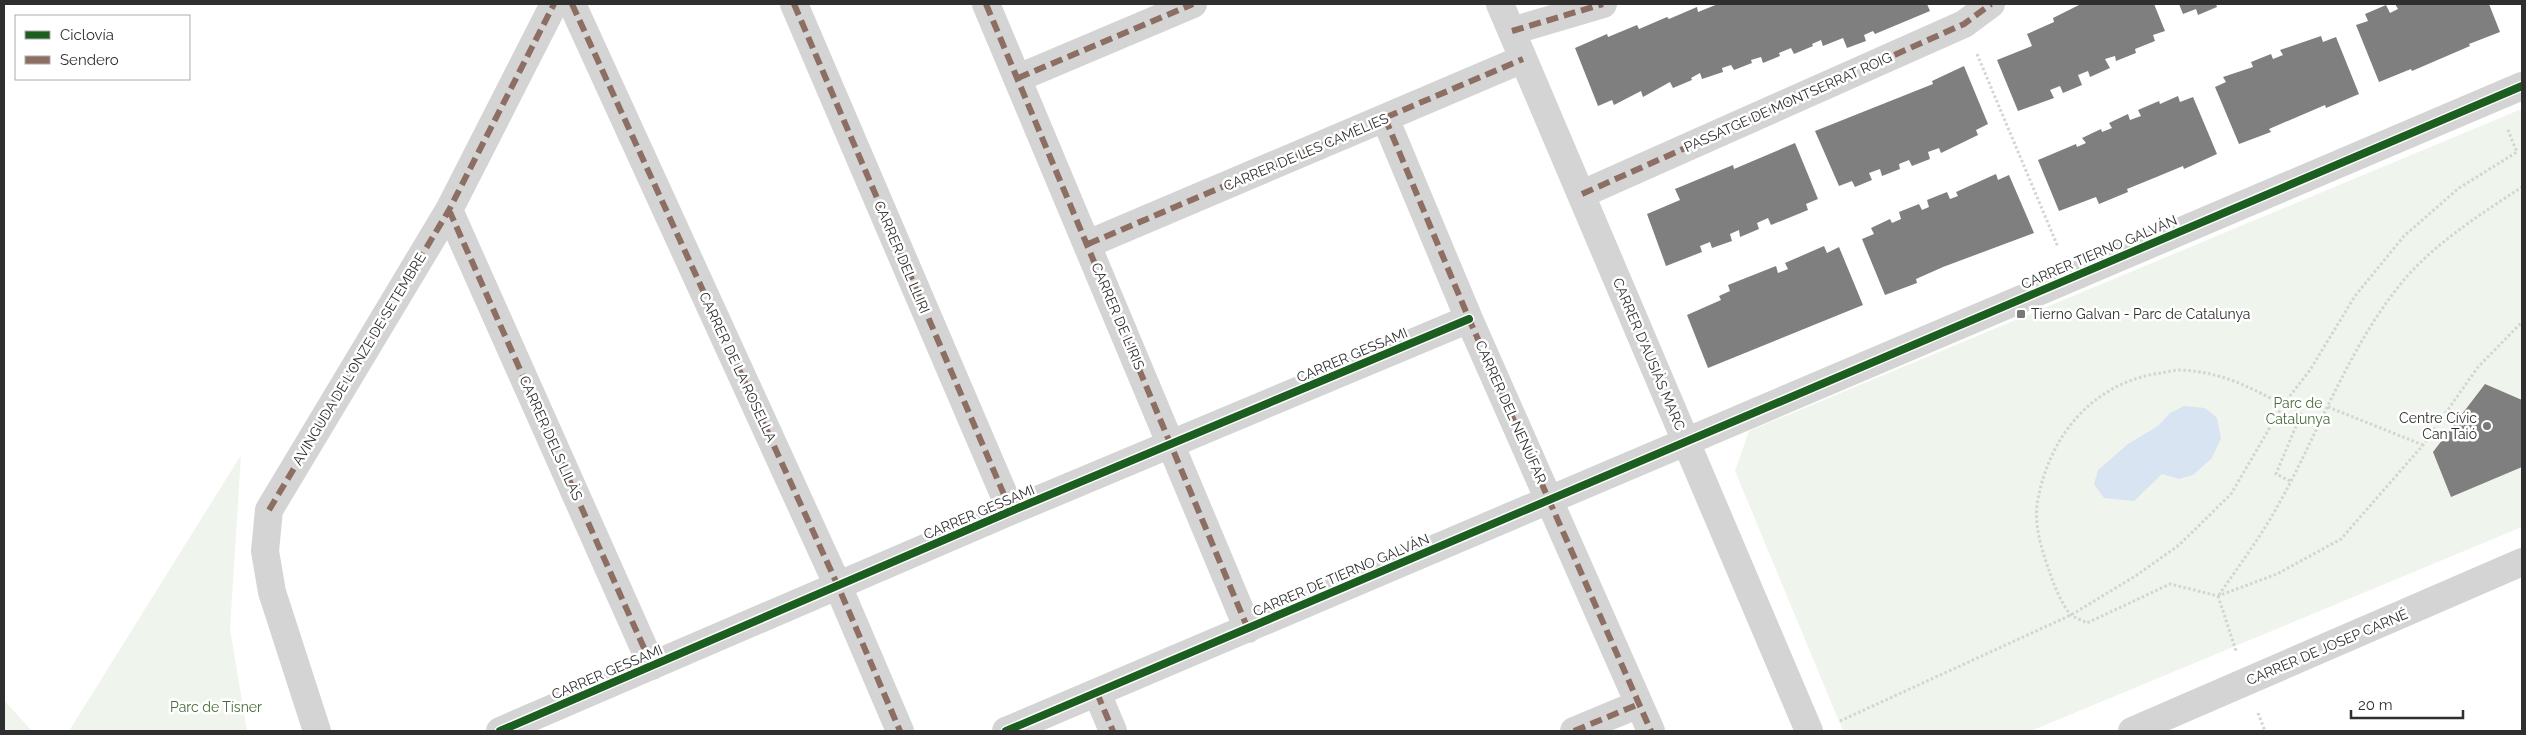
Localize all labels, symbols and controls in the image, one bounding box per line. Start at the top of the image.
legend [15,15,190,80]
text: Ciclovía [60,26,114,44]
street label: PASSATGE DE MONTSERRAT ROIG [1682,49,1894,155]
text: Sendero [60,51,119,69]
street label: CARRER DE LES CAMÈLIES [1221,109,1391,194]
street label: CARRER DEL LLIRI [871,198,933,316]
street label: CARRER TIERNO GALVÁN [2018,211,2179,292]
street label: AVINGUDA DE L'ONZE DE SETEMBRE [289,250,429,468]
street label: CARRER DE L'IRIS [1088,260,1148,372]
street label: CARRER D'AUSIÀS MARC [1610,275,1689,433]
street label: CARRER DE LA ROSELLA [696,289,780,445]
place label: Tierno Galvan - Parc de Catalunya [2031,306,2251,322]
marker: Tierno Galvan - Parc de Catalunya [2015,308,2027,320]
street label: CARRER GESSAMI [1294,324,1410,386]
street label: CARRER DEL NENÚFAR [1472,338,1551,486]
street label: CARRER DELS LILÀS [516,373,587,503]
park label: Parc de Catalunya [2266,395,2330,427]
place label: Centre Cívic Can Taió [2399,410,2477,442]
marker: Centre Cívic Can Taió [2481,420,2493,432]
street label: CARRER GESSAMI [921,481,1037,543]
street label: CARRER DE TIERNO GALVÁN [1250,530,1432,619]
street label: CARRER DE JOSEP CARNÉ [2244,605,2410,688]
street label: CARRER GESSAMI [549,641,665,703]
scale bar [2351,688,2464,720]
text: 20 m [2358,696,2393,714]
park label: Parc de Tísner [170,699,262,715]

